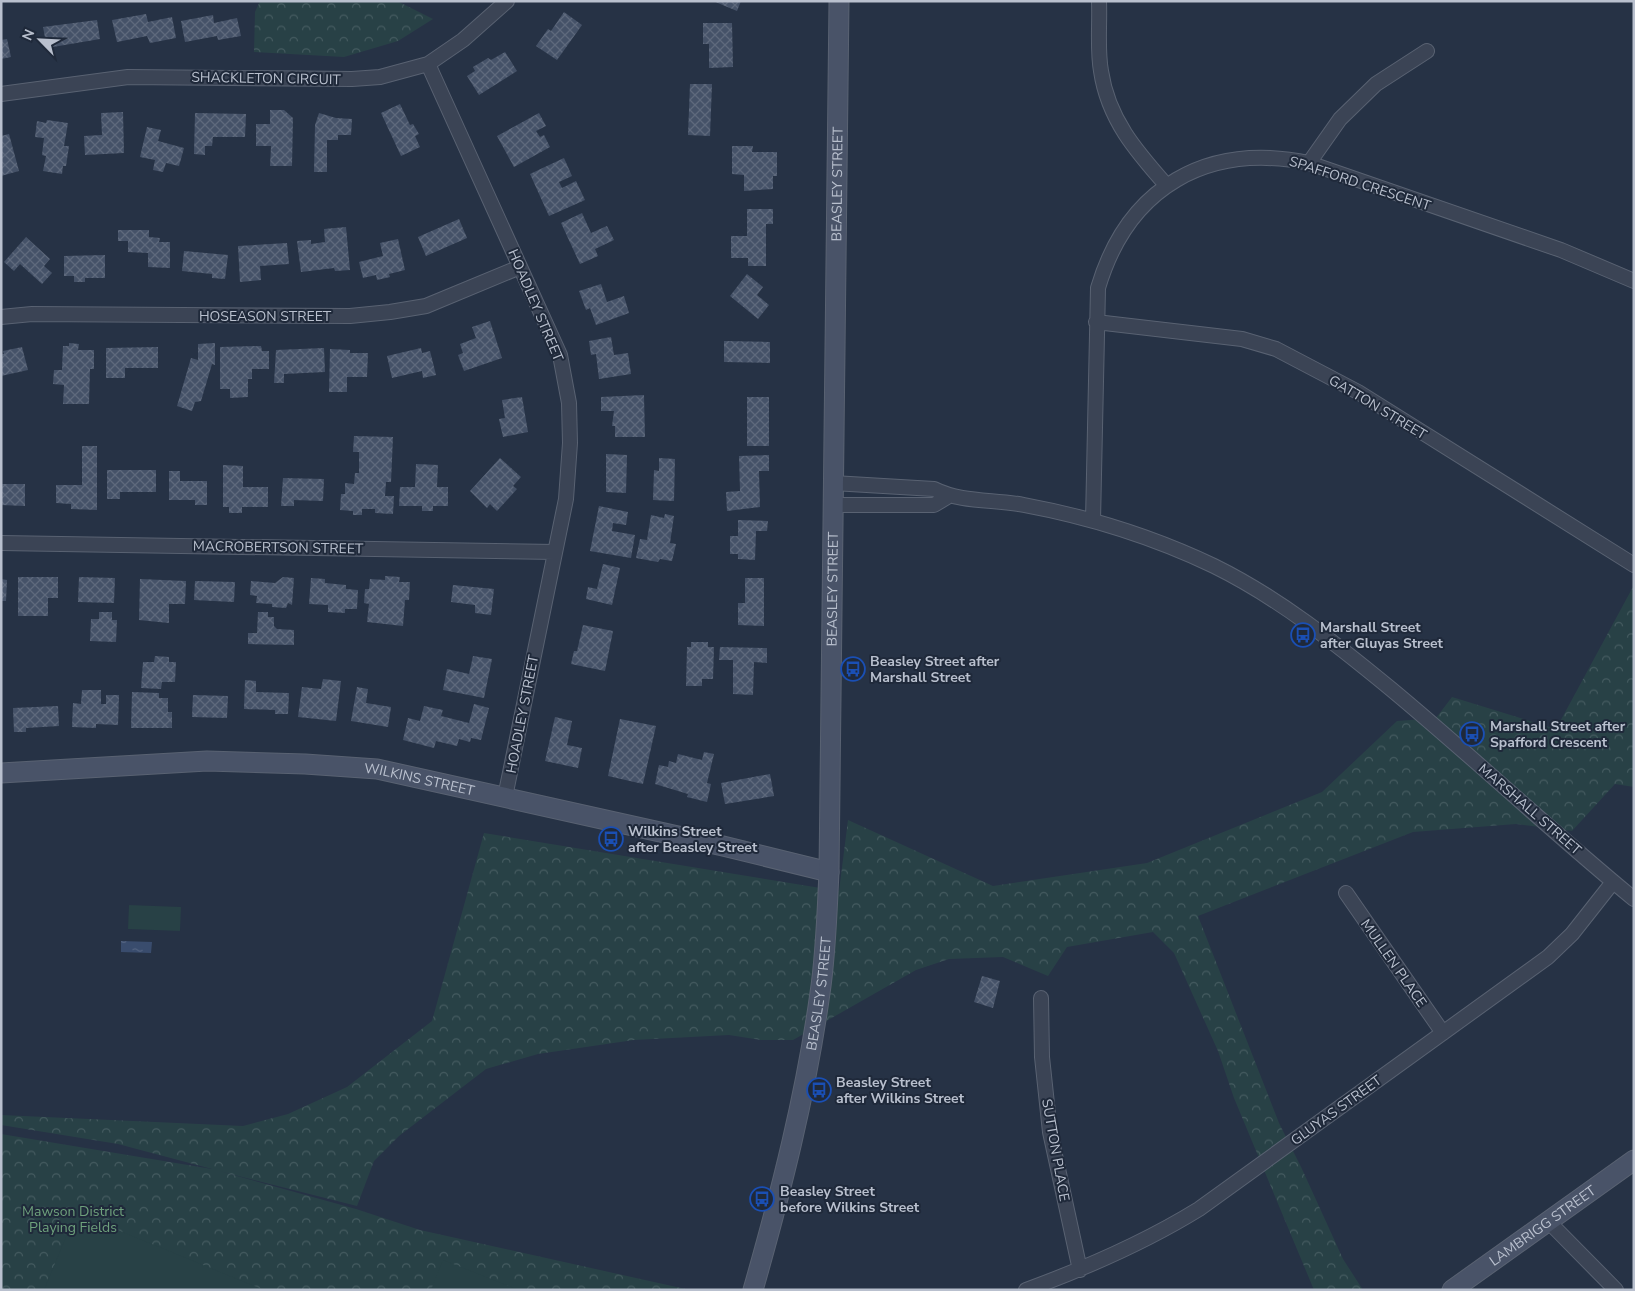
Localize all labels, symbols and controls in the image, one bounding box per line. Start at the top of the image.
north arrow [15,15,65,65]
text: N [18,26,39,44]
street label: SHACKLETON CIRCUIT [191,68,341,89]
street label: BEASLEY STREET [827,126,848,242]
street label: SPAFFORD CRESCENT [1287,152,1434,216]
street label: HOADLEY STREET [503,246,568,365]
street label: HOSEASON STREET [199,307,332,326]
street label: GATTON STREET [1325,371,1431,444]
street label: BEASLEY STREET [823,531,843,647]
street label: MACROBERTSON STREET [193,537,364,558]
place label: Marshall Street after Gluyas Street [1320,618,1444,653]
bus stop icon: Marshall Street after Gluyas Street [1290,622,1316,648]
place label: Beasley Street after Marshall Street [870,652,1000,687]
street label: HOADLEY STREET [502,653,543,775]
bus stop icon: Beasley Street after Marshall Street [840,656,866,682]
place label: Marshall Street after Spafford Crescent [1490,717,1626,752]
bus stop icon: Marshall Street after Spafford Crescent [1459,721,1485,747]
street label: WILKINS STREET [364,759,477,801]
street label: MARSHALL STREET [1474,759,1586,860]
place label: Wilkins Street after Beasley Street [628,822,758,857]
bus stop icon: Wilkins Street after Beasley Street [598,826,624,852]
street label: MULLEN PLACE [1356,916,1431,1011]
street label: BEASLEY STREET [802,936,836,1052]
street label: GLUYAS STREET [1287,1071,1386,1150]
place label: Beasley Street after Wilkins Street [836,1073,965,1108]
bus stop icon: Beasley Street after Wilkins Street [806,1077,832,1103]
street label: SUTTON PLACE [1037,1097,1074,1203]
street label: LAMBRIGG STREET [1486,1181,1600,1270]
place label: Beasley Street before Wilkins Street [780,1182,920,1217]
bus stop icon: Beasley Street before Wilkins Street [749,1186,775,1212]
park label: Mawson District Playing Fields [22,1202,124,1237]

